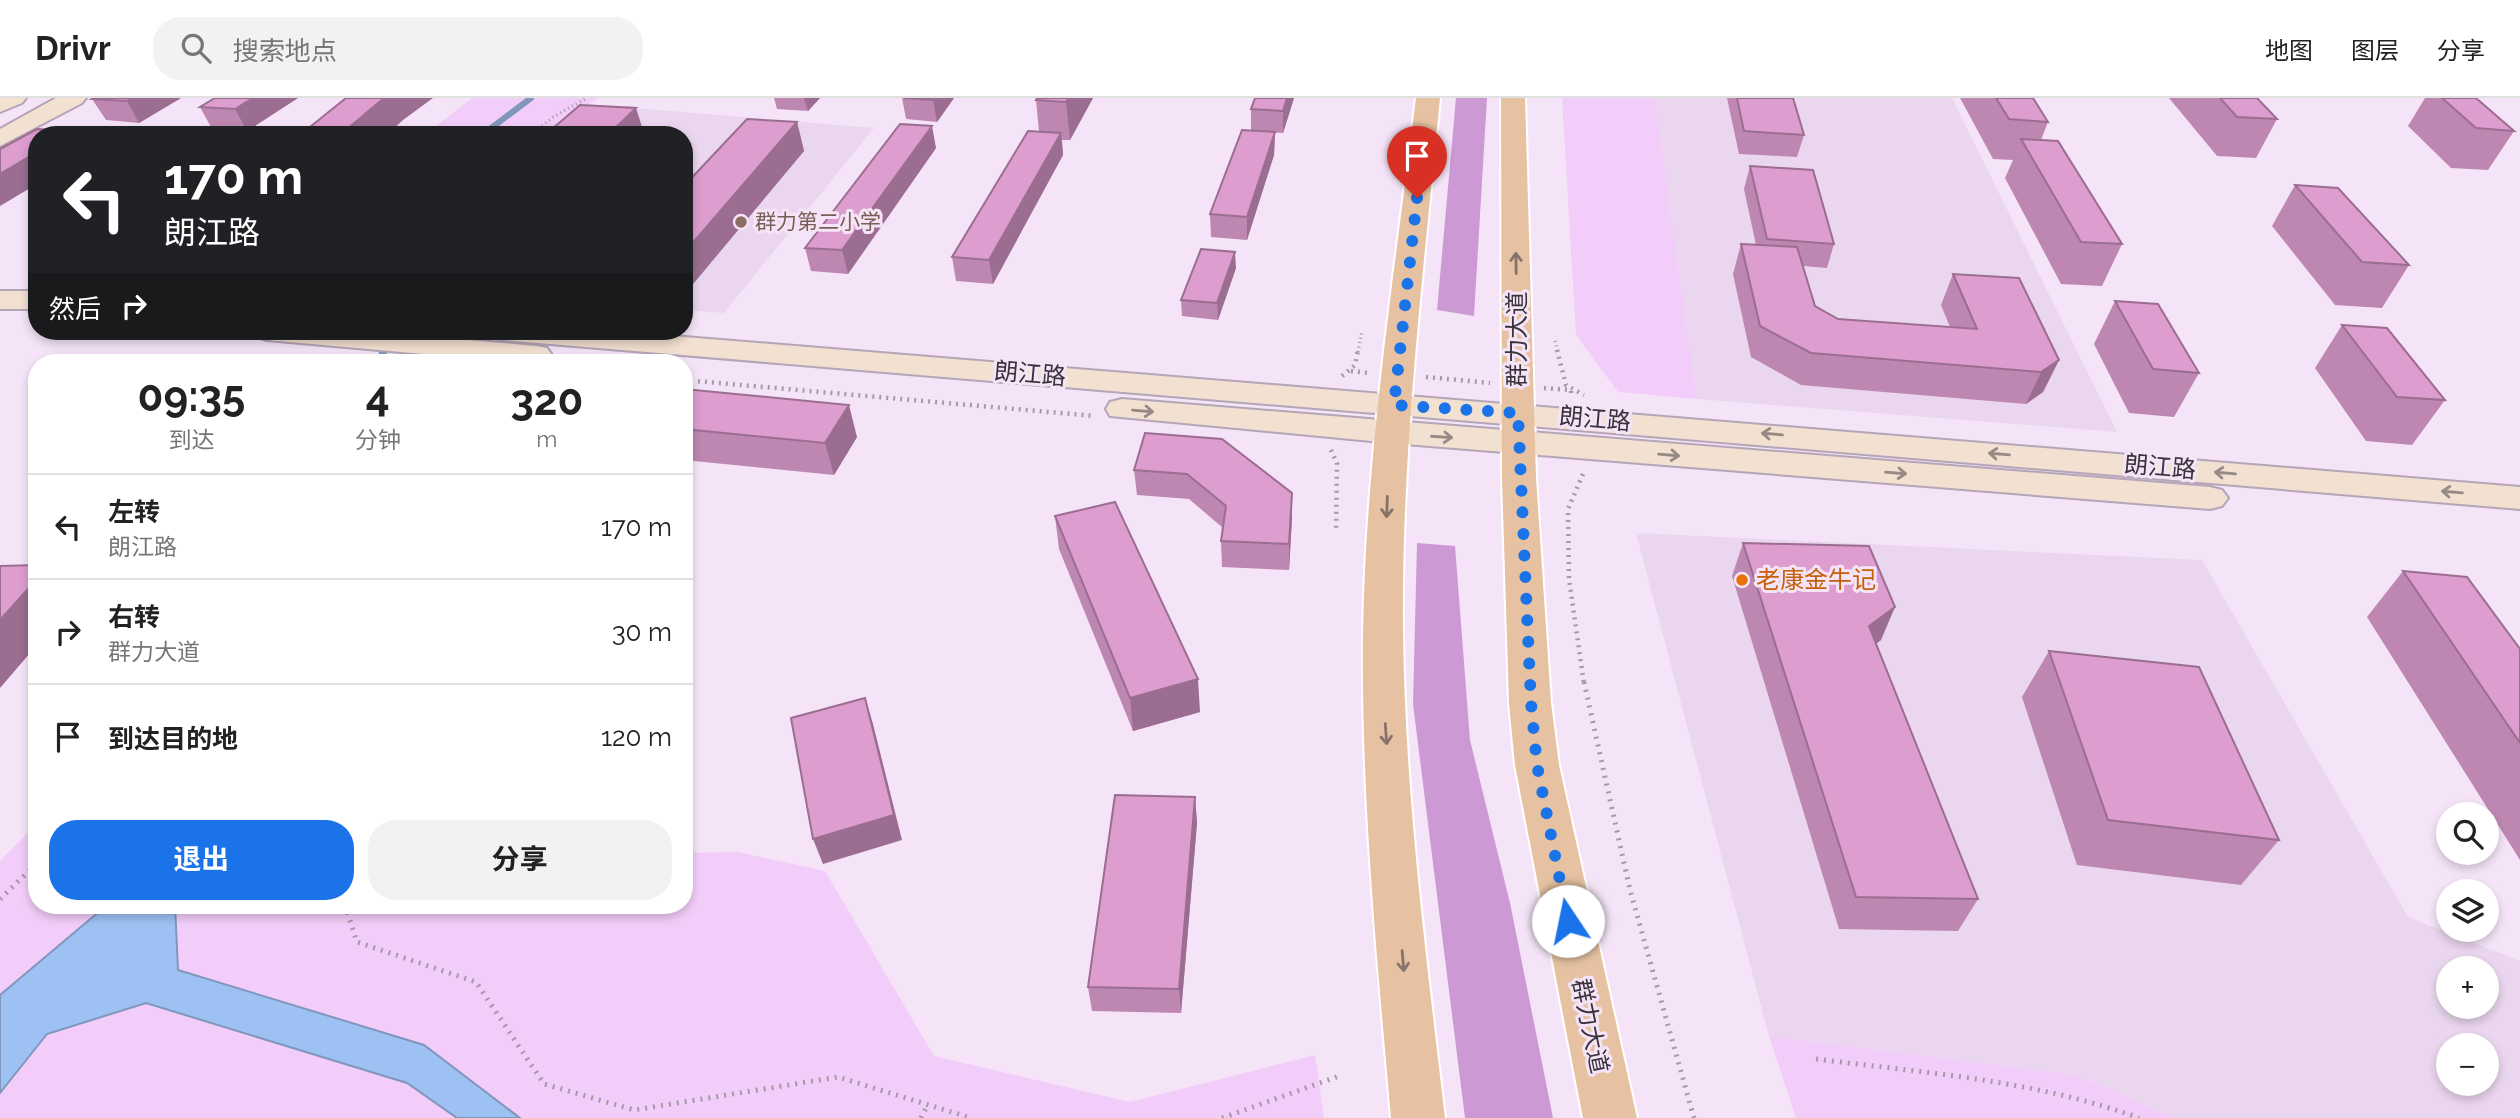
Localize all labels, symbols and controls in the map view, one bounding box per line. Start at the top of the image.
search box [153,17,643,80]
text: Drivr [35,29,111,68]
icon: search [177,29,215,67]
text: 搜索地点 [233,36,337,66]
text: 地图 [2265,36,2313,65]
text: 图层 [2351,36,2399,65]
text: 分享 [2437,36,2485,65]
pin [1387,126,1447,198]
icon: arrive [1398,137,1436,175]
text: 170 m [164,148,303,205]
icon: left [49,154,140,245]
place label: 群力第二小学 [755,209,881,234]
text: 朗江路 [164,214,260,251]
marker: 群力第二小学 [733,214,749,230]
one-way arrow [1510,252,1523,275]
icon: right [115,287,153,325]
street label: 群力大道 [1502,291,1531,387]
text: 然后 [49,294,101,324]
street label: 朗江路 [993,356,1067,391]
text: 09:35 [138,372,245,421]
text: 4 [366,372,390,421]
text: 320 [510,376,583,425]
street label: 朗江路 [1558,401,1632,436]
one-way arrow [1131,404,1153,417]
text: m [536,425,557,452]
text: 到达 [168,426,214,453]
text: 分钟 [355,426,401,453]
one-way arrow [1761,427,1784,440]
one-way arrow [1431,431,1453,444]
one-way arrow [1988,447,2010,460]
one-way arrow [1657,449,1680,462]
street label: 朗江路 [2123,449,2197,484]
one-way arrow [2215,466,2237,479]
one-way arrow [1884,467,1907,480]
one-way arrow [2441,485,2464,498]
one-way arrow [1380,495,1393,518]
text: 左转 [108,497,160,527]
icon: left [49,508,87,546]
text: 170 m [601,512,672,542]
text: 朗江路 [108,533,177,560]
place label: 老康金牛记 [1756,565,1876,594]
marker: 老康金牛记 [1734,572,1750,588]
text: 右转 [108,602,160,632]
icon: right [49,613,87,651]
text: 30 m [612,617,672,647]
text: 群力大道 [108,638,200,665]
icon: arrive [49,718,87,756]
text: 120 m [601,722,672,752]
one-way arrow [1380,723,1393,745]
text: 到达目的地 [108,724,238,754]
map controls [2436,802,2499,1096]
button: search [2436,802,2499,865]
button: 退出 [49,820,354,900]
button: 分享 [368,820,672,900]
button: layers [2436,879,2499,942]
position arrow [1531,884,1605,958]
one-way arrow [1397,949,1410,972]
button: + [2436,956,2499,1019]
street label: 群力大道 [1566,976,1615,1076]
button: − [2436,1033,2499,1096]

